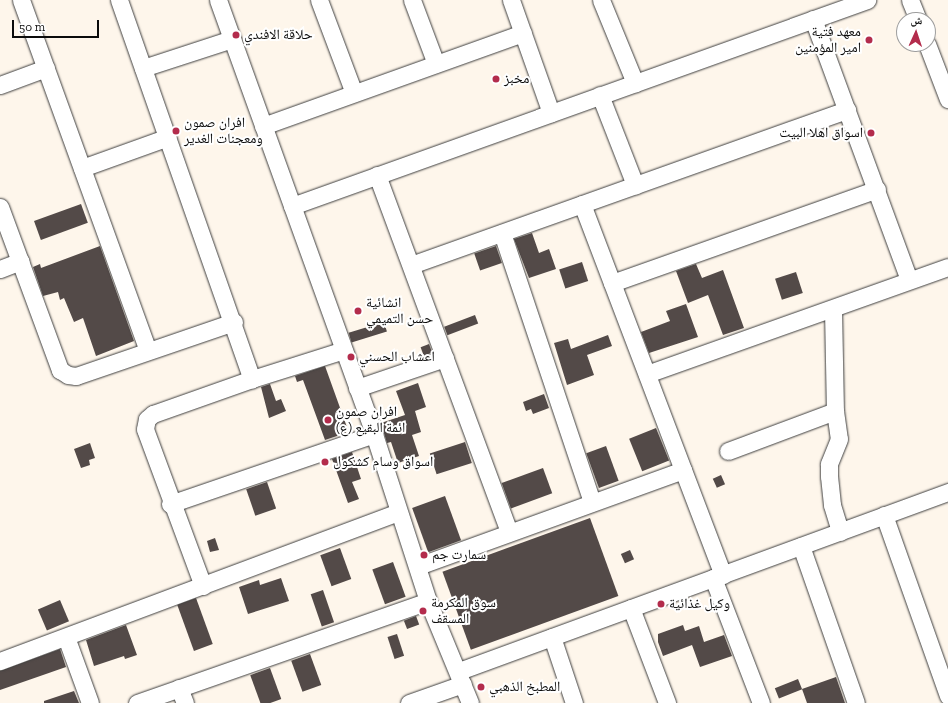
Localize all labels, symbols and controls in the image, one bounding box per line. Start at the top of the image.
scale bar [14,12,101,38]
north arrow [896,12,936,52]
text: ش [910,14,923,27]
text: 50 m [19,20,45,34]
place label: معهد فتية امير المؤمنين [795,24,861,56]
place label: حلاقة الافندي [244,27,313,43]
marker: حلاقة الافندي [231,30,241,40]
marker: معهد فتية امير المؤمنين [864,35,874,45]
place label: مخبز [504,71,529,87]
marker: مخبز [491,74,501,84]
place label: افران صمون ومعجنات الغدير [184,115,263,148]
place label: اسواق اهلا البيت [779,125,863,141]
marker: افران صمون ومعجنات الغدير [171,126,181,136]
marker: اسواق اهلا البيت [866,128,876,138]
place label: انشائية حسن التميمي [366,295,433,328]
marker: انشائية حسن التميمي [353,306,363,316]
place label: اعشاب الحسني [359,349,435,365]
marker: اعشاب الحسني [346,352,356,362]
place label: افران صمون ائمة البقيع (ع) [336,404,405,436]
marker: افران صمون ائمة البقيع (ع) [323,415,333,425]
place label: اسواق وسام كشكول [333,454,433,470]
marker: اسواق وسام كشكول [320,457,330,467]
place label: سمارت جم [432,547,486,563]
marker: سمارت جم [419,550,429,560]
place label: سوق المكرمة المسقف [431,595,496,628]
place label: وكيل غذائية [669,596,730,612]
marker: وكيل غذائية [656,599,666,609]
marker: سوق المكرمة المسقف [418,606,428,616]
place label: المطبخ الذهبي [489,679,560,695]
marker: المطبخ الذهبي [476,682,486,692]

